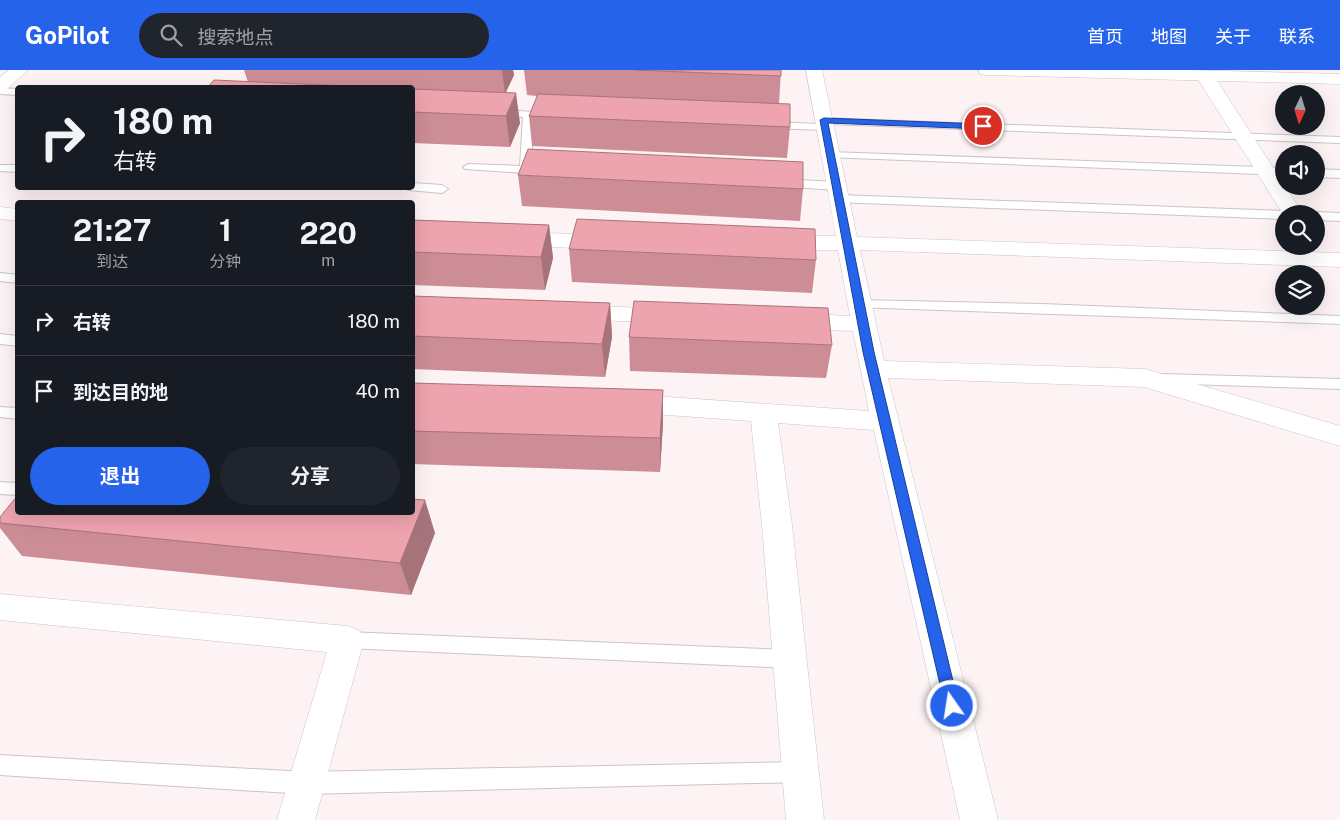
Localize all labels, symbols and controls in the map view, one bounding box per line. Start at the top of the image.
search box [139,13,489,58]
text: GoPilot [25,21,109,49]
icon: search [157,21,185,49]
text: 搜索地点 [197,26,273,48]
text: 首页 [1087,26,1123,47]
text: 地图 [1151,26,1187,47]
text: 关于 [1215,26,1251,47]
text: 联系 [1279,26,1315,47]
north arrow [1275,85,1325,135]
map controls [1275,85,1325,315]
text: 180 m [113,101,213,142]
icon: right [30,105,95,170]
pin [962,105,1004,147]
icon: arrive [969,112,997,140]
button: sound [1275,145,1325,195]
text: 右转 [113,148,157,174]
button: search [1275,205,1325,255]
text: 21:27 [73,212,151,248]
text: 1 [219,212,232,248]
text: 220 [300,215,357,251]
text: m [321,251,335,270]
text: 到达 [96,252,128,271]
text: 分钟 [209,252,241,271]
button: layers [1275,265,1325,315]
icon: right [30,307,58,335]
text: 180 m [347,310,400,332]
text: 右转 [73,311,111,333]
icon: arrive [30,377,58,405]
text: 40 m [355,380,400,402]
text: 到达目的地 [73,381,168,403]
button: 退出 [30,447,210,505]
button: 分享 [220,447,400,505]
position arrow [925,679,977,731]

